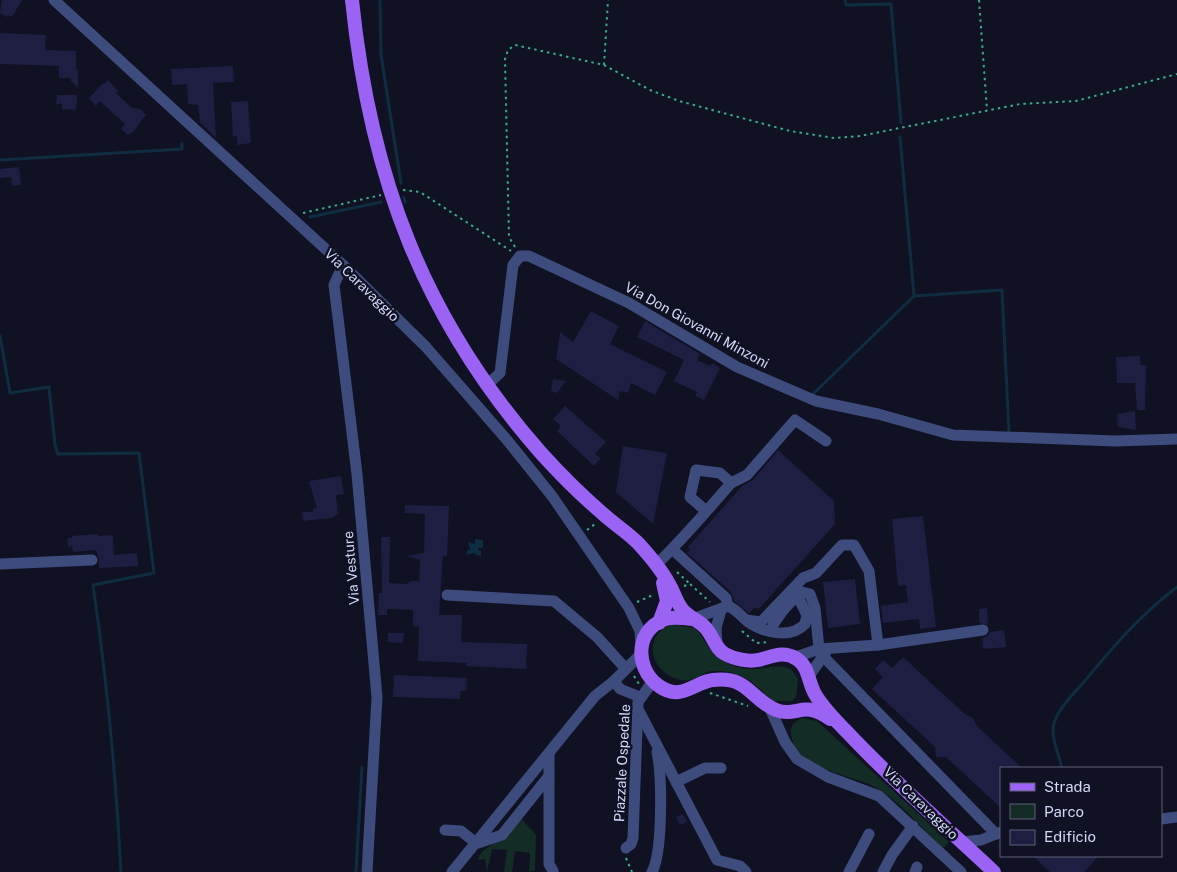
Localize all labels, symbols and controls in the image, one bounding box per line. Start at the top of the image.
street label: Via Caravaggio [321,245,403,325]
street label: Via Don Giovanni Minzoni [622,279,772,371]
street label: Via Vesture [340,530,362,606]
street label: Piazzale Ospedale [611,704,633,822]
street label: Via Caravaggio [880,763,962,843]
legend [1000,767,1162,857]
text: Strada [1044,778,1091,795]
text: Parco [1044,803,1084,820]
text: Edificio [1044,828,1096,845]

